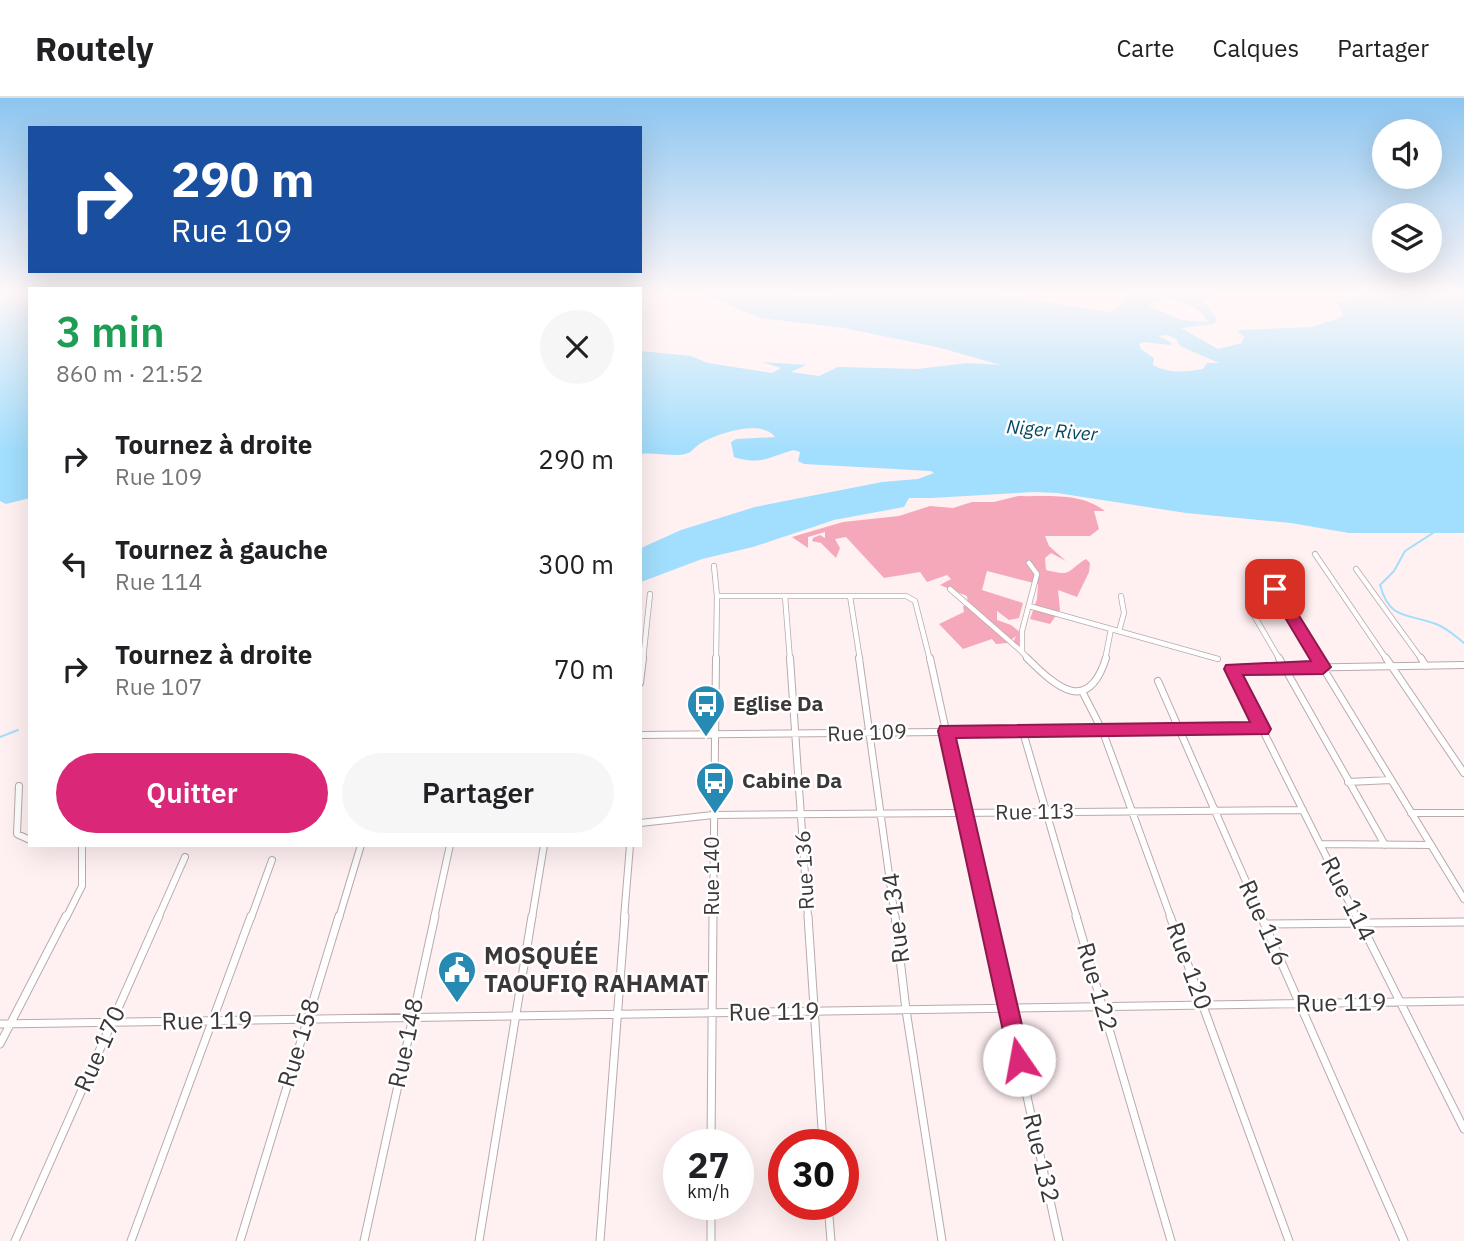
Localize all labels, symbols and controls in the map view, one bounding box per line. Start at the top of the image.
text: Routely [35,27,154,70]
text: Carte [1116,32,1175,64]
text: Calques [1213,32,1299,64]
text: Partager [1337,32,1429,64]
map controls [1372,119,1442,273]
button: sound [1372,119,1442,189]
text: 290 m [171,147,315,210]
icon: right [56,154,147,245]
button: layers [1372,203,1442,273]
text: Rue 109 [171,209,292,251]
text: 3 min [56,304,165,359]
button: close [540,310,614,384]
text: 860 m · 21:52 [56,358,203,388]
water label: Niger River [1005,414,1100,446]
text: Tournez à droite [115,427,312,461]
icon: right [56,440,94,478]
text: 290 m [538,442,614,476]
text: Rue 109 [115,461,202,491]
text: Tournez à gauche [115,532,328,566]
icon: left [56,545,94,583]
text: 300 m [538,547,614,581]
pin [1245,559,1305,619]
text: Rue 114 [115,566,202,596]
icon: arrive [1256,570,1294,608]
text: Tournez à droite [115,637,312,671]
icon: right [56,650,94,688]
text: 70 m [554,652,614,686]
text: Rue 107 [115,671,202,701]
bus stop icon: Eglise Da [685,683,727,738]
place label: Eglise Da [733,689,824,717]
street label: Rue 109 [827,717,907,747]
button: Quitter [56,753,328,833]
button: Partager [342,753,614,833]
bus stop icon: Cabine Da [694,760,736,815]
place label: Cabine Da [742,766,842,794]
street label: Rue 113 [995,796,1075,826]
street label: Rue 136 [788,830,820,911]
street label: Rue 140 [697,836,725,916]
street label: Rue 114 [1314,851,1384,946]
street label: Rue 134 [874,871,916,965]
street label: Rue 116 [1232,874,1298,971]
street label: Rue 120 [1159,917,1221,1014]
place label: MOSQUÉE TAOUFIQ RAHAMAT [484,939,708,999]
street label: Rue 122 [1070,939,1126,1035]
public building icon: MOSQUÉE TAOUFIQ RAHAMAT [436,949,478,1004]
street label: Rue 119 [1295,985,1387,1019]
street label: Rue 158 [269,994,327,1091]
street label: Rue 119 [728,994,820,1028]
street label: Rue 148 [380,995,430,1091]
street label: Rue 170 [66,1000,132,1097]
street label: Rue 119 [161,1003,253,1037]
position arrow [982,1023,1056,1097]
street label: Rue 132 [1016,1110,1068,1206]
speed limit sign: 30 [768,1129,859,1220]
text: 27 [687,1142,730,1188]
text: km/h [687,1180,730,1203]

